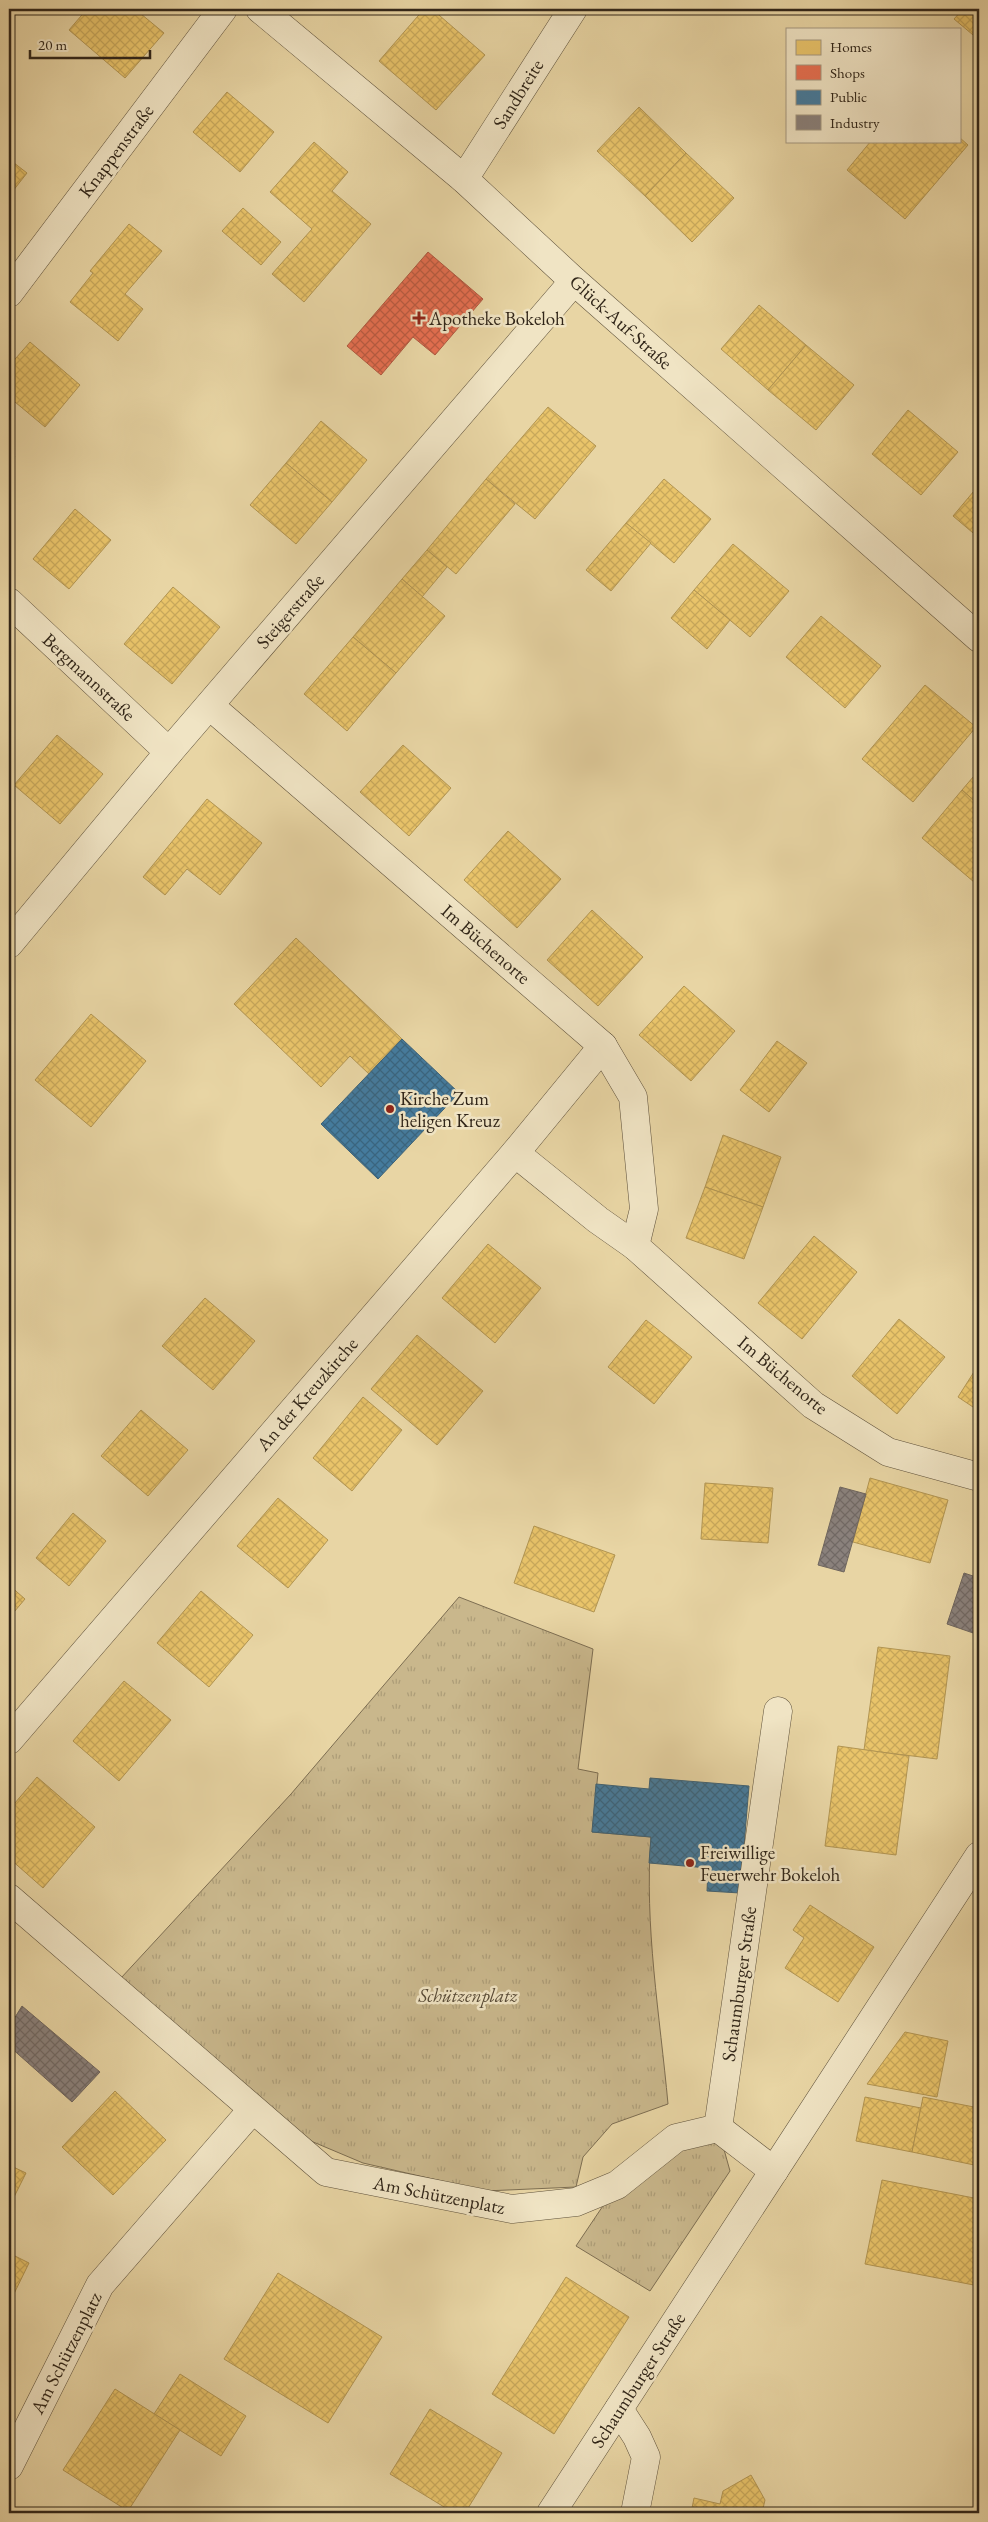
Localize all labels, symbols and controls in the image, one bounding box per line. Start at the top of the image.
scale bar [30,28,150,60]
legend [786,28,960,142]
text: 20 m [38,35,67,54]
text: Homes [830,37,872,56]
street label: Sandbreite [487,54,549,134]
text: Shops [830,63,865,82]
text: Public [830,87,867,106]
street label: Knappenstraße [73,99,159,203]
text: Industry [830,113,880,132]
street label: Glück-Auf-Straße [564,269,678,375]
place label: Apotheke Bokeloh [428,306,565,331]
marker: Apotheke Bokeloh [413,312,425,324]
street label: Steigerstraße [250,568,330,654]
street label: Bergmannstraße [37,627,141,727]
street label: Im Büchenorte [436,898,536,990]
place label: Kirche Zum heligen Kreuz [400,1086,501,1133]
marker: Kirche Zum heligen Kreuz [384,1103,396,1115]
street label: Im Büchenorte [733,1330,833,1420]
street label: An der Kreuzkirche [250,1332,363,1457]
place label: Freiwillige Feuerwehr Bokeloh [700,1840,840,1887]
marker: Freiwillige Feuerwehr Bokeloh [684,1857,696,1869]
street label: Schaumburger Straße [716,1905,762,2063]
park label: Schützenplatz [417,1983,518,2008]
street label: Am Schützenplatz [370,2170,508,2220]
street label: Am Schützenplatz [24,2287,108,2419]
street label: Schaumburger Straße [585,2308,691,2452]

